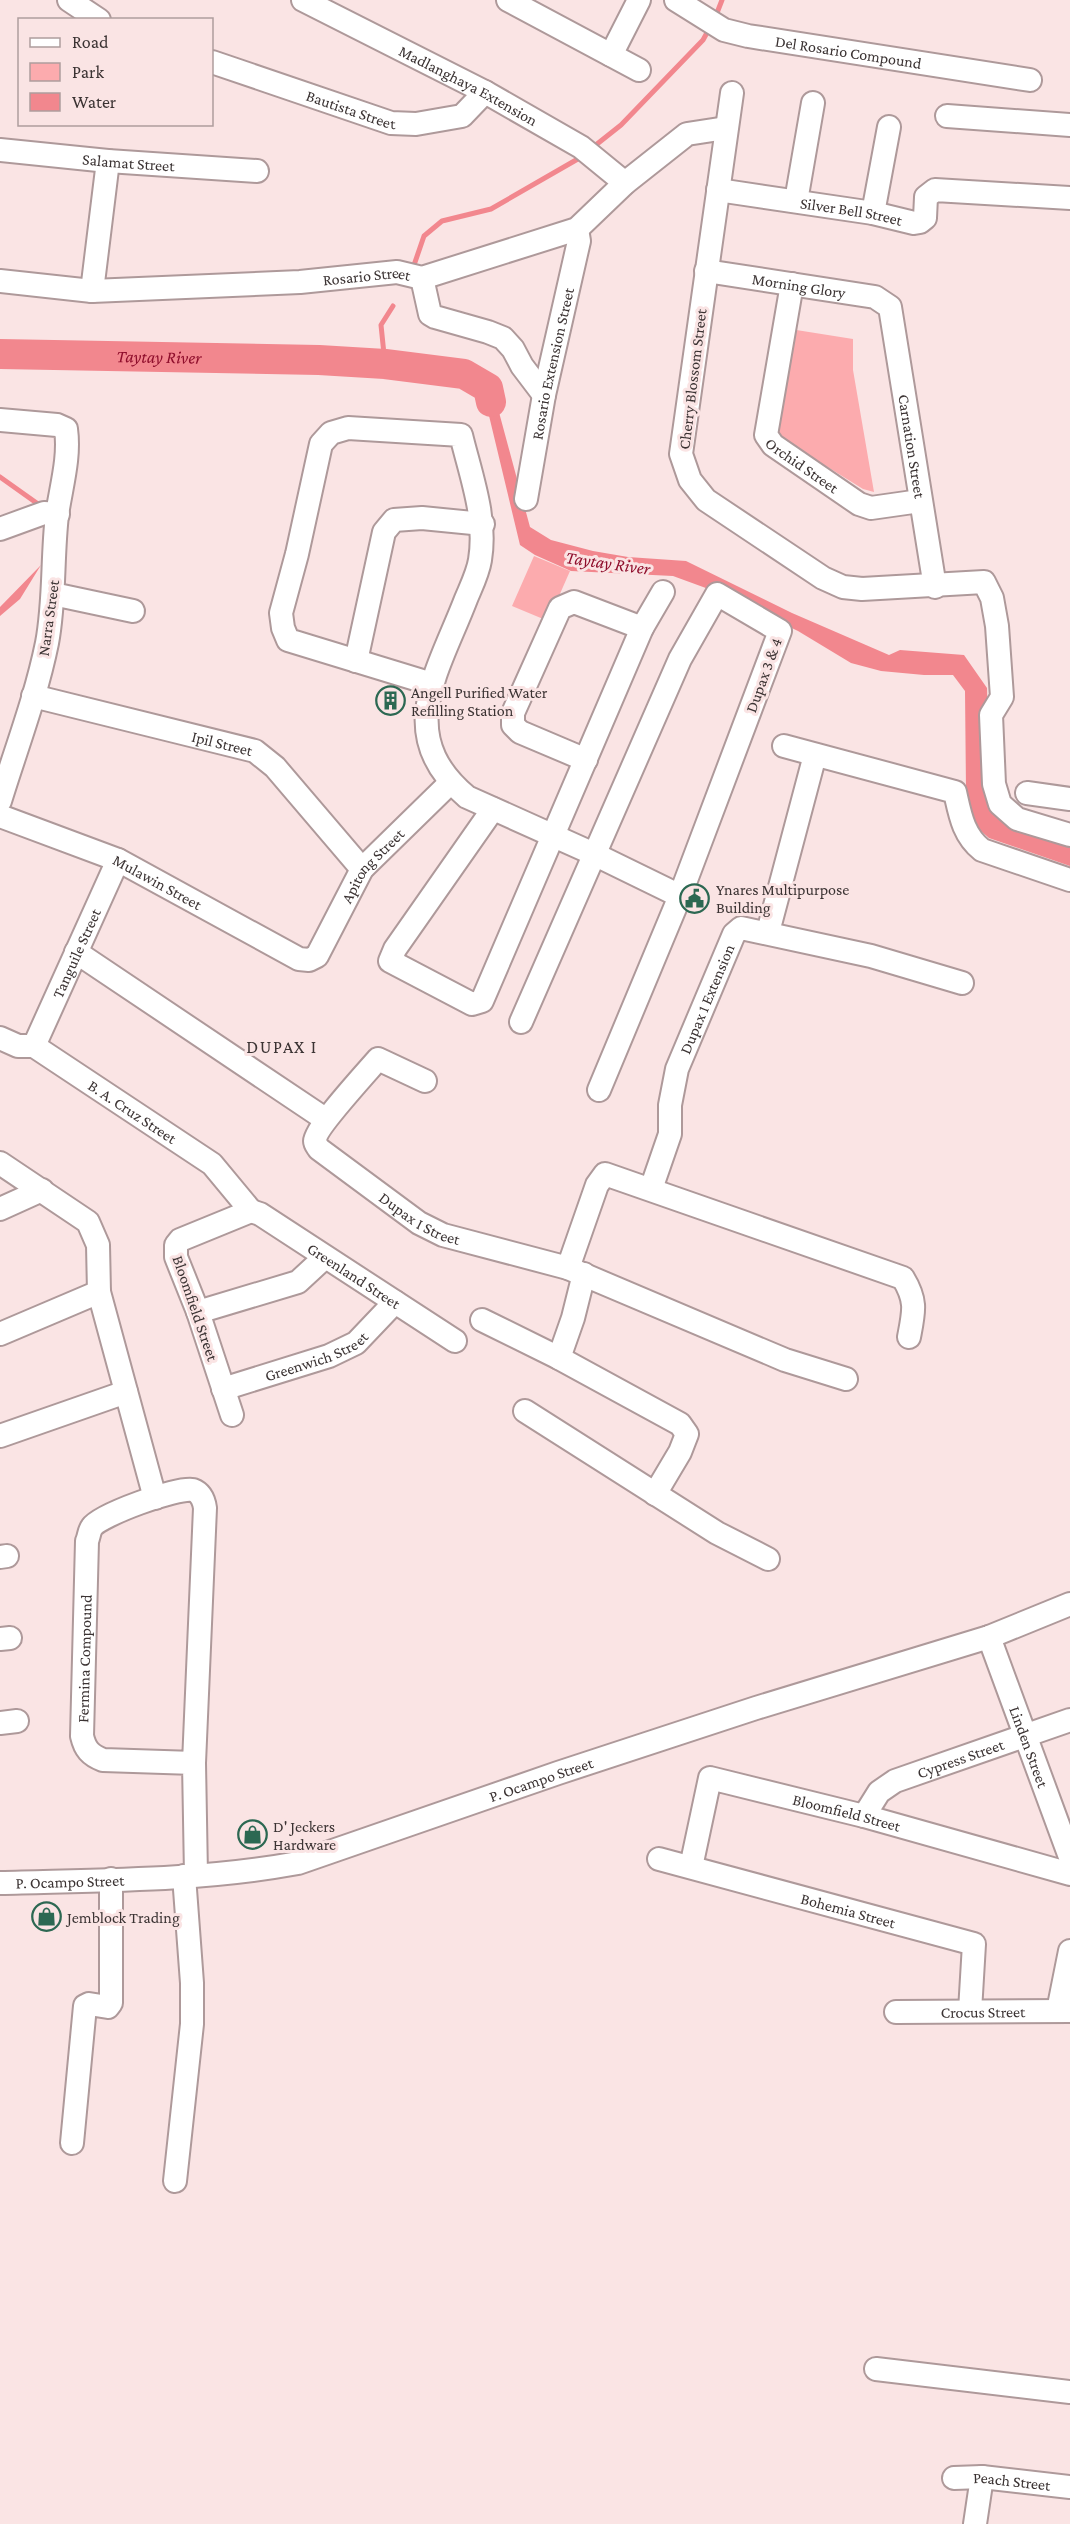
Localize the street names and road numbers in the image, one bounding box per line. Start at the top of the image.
street label: Del Rosario Compound [774,32,923,72]
street label: Madlanghaya Extension [396,42,541,129]
street label: Bautista Street [304,87,397,132]
street label: Salamat Street [81,150,176,174]
street label: Silver Bell Street [799,194,905,229]
street label: Rosario Street [322,264,413,289]
street label: Morning Glory [751,270,847,302]
street label: Rosario Extension Street [528,285,577,441]
street label: Cherry Blossom Street [675,307,711,450]
street label: Carnation Street [895,393,929,500]
street label: Orchid Street [762,435,842,497]
street label: Narra Street [35,578,62,657]
street label: Dupax 3 & 4 [742,635,786,715]
street label: Ipil Street [190,728,255,759]
street label: Apitong Street [338,825,408,906]
street label: Mulawin Street [110,851,205,913]
street label: Tanguile Street [49,905,104,1001]
street label: Dupax 1 Extension [676,941,738,1056]
street label: B. A. Cruz Street [85,1077,180,1147]
street label: Dupax I Street [376,1189,462,1248]
street label: Greenland Street [304,1239,404,1313]
street label: Bloomfield Street [170,1253,222,1364]
street label: Greenwich Street [263,1328,372,1384]
street label: Fermina Compound [74,1594,95,1723]
street label: Linden Street [1006,1704,1052,1791]
street label: Cypress Street [915,1736,1007,1782]
street label: P. Ocampo Street [487,1754,596,1805]
street label: Bloomfield Street [791,1791,903,1835]
street label: P. Ocampo Street [15,1872,125,1892]
street label: Bohemia Street [799,1890,898,1932]
street label: Crocus Street [941,2003,1026,2021]
street label: Peach Street [973,2469,1052,2494]

